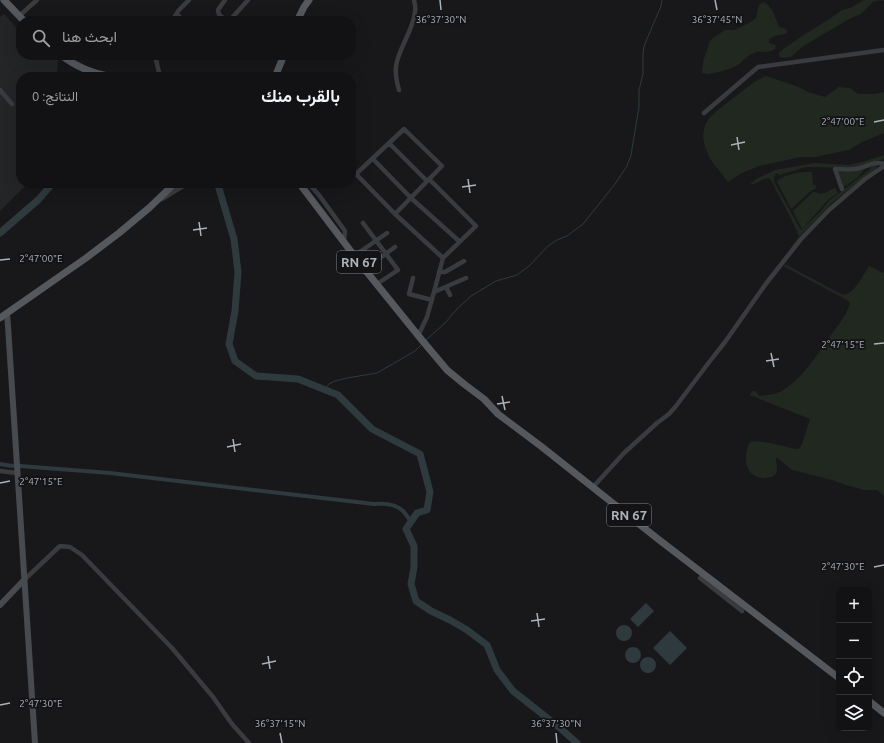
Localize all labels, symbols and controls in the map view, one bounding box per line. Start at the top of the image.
text: 36°37'30"N [416,14,466,25]
text: 36°37'45"N [692,14,742,25]
search box [16,16,356,60]
icon: search [30,27,52,49]
text: ابحث هنا [62,28,117,45]
text: بالقرب منك [261,86,340,105]
text: النتائج: 0 [32,89,78,103]
text: 2°47'00"E [821,116,865,127]
road number: RN 67 [337,251,381,273]
text: 2°47'00"E [19,253,63,264]
text: 2°47'15"E [821,339,865,350]
text: 2°47'15"E [19,476,63,487]
road number: RN 67 [607,504,651,526]
text: 2°47'30"E [821,561,865,572]
map controls [836,587,872,731]
button: + [836,587,872,623]
button: − [836,623,872,659]
button: locate [836,659,872,695]
button: layers [836,695,872,731]
text: 2°47'30"E [19,698,63,709]
text: 36°37'15"N [255,718,305,729]
text: 36°37'30"N [531,718,581,729]

